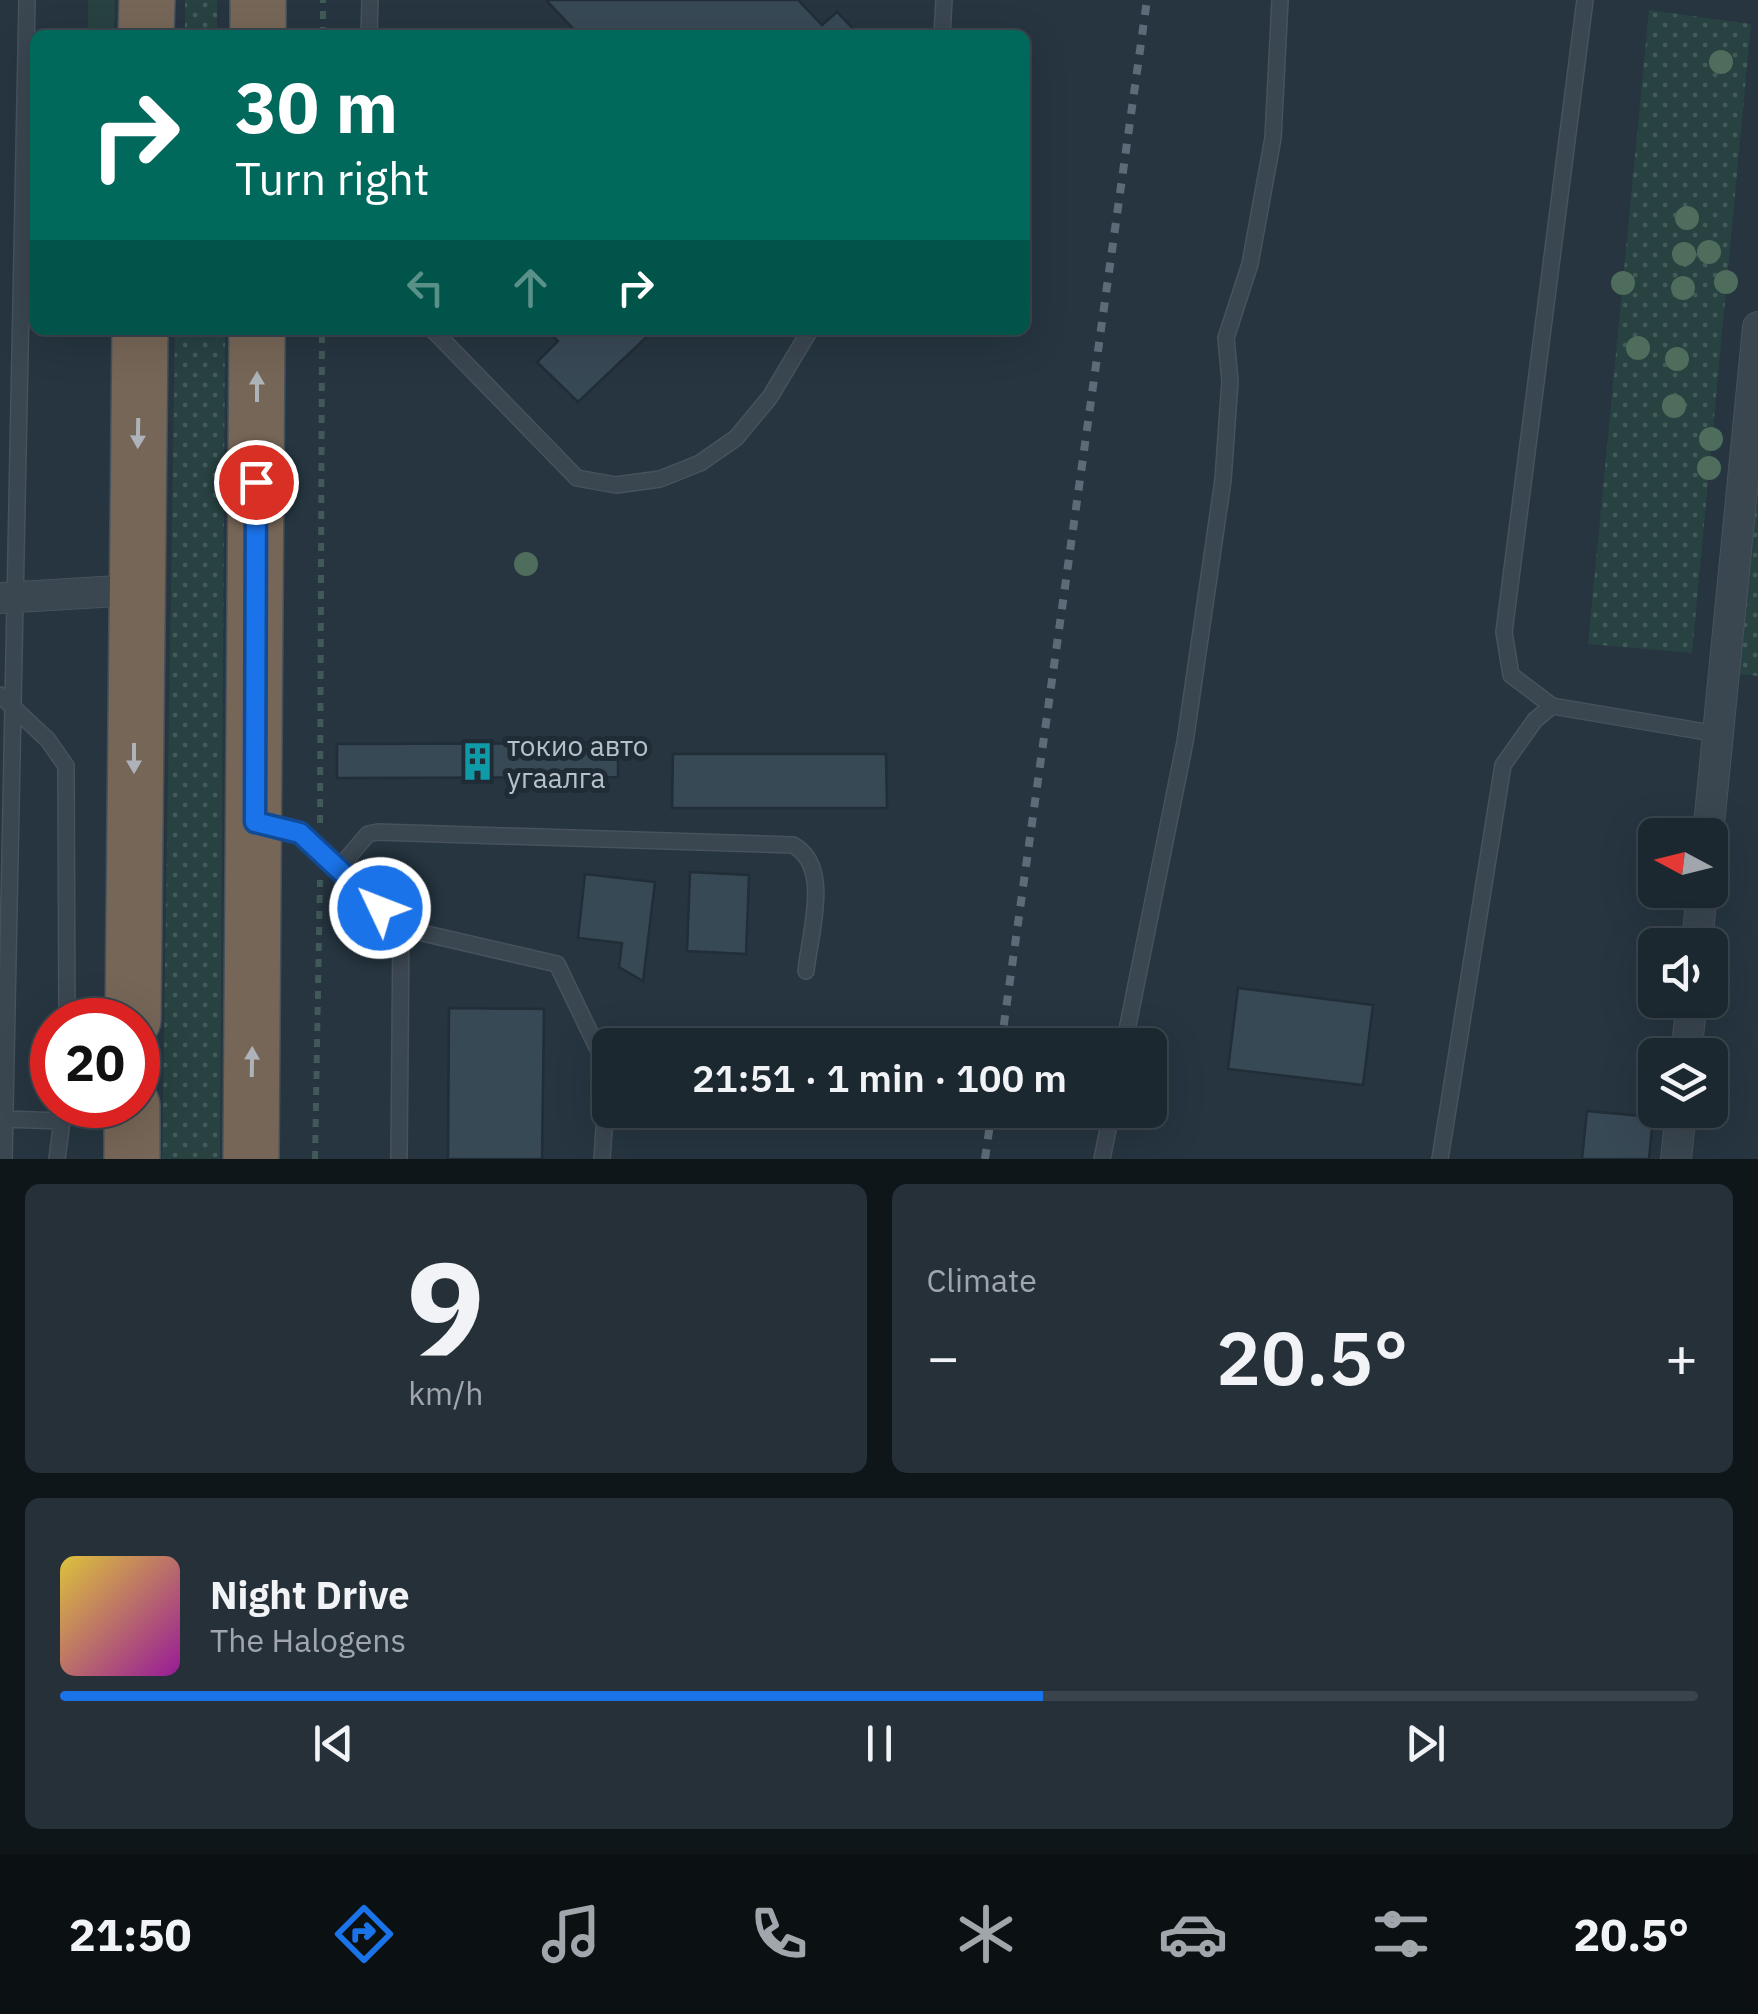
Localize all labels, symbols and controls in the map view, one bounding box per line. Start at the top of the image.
text: 30 m [235,61,398,152]
icon: right [70,70,200,200]
text: Turn right [235,149,430,207]
icon: left [398,260,453,315]
icon: ahead [503,260,558,315]
icon: right [608,260,663,315]
one-way arrow [249,370,265,402]
one-way arrow [130,417,146,449]
pin [214,440,299,525]
icon: arrive [229,455,284,510]
place label: токио авто угаалга [507,727,648,796]
building icon: токио авто угаалга [456,740,498,782]
one-way arrow [126,742,142,774]
north arrow [1638,818,1728,908]
map controls [1638,818,1728,1128]
position arrow [328,856,432,960]
button: sound [1638,928,1728,1018]
speed limit sign: 20 [30,998,160,1128]
button: layers [1638,1038,1728,1128]
one-way arrow [245,1045,261,1077]
text: 21:51 · 1 min · 100 m [692,1053,1067,1102]
text: 9 [407,1222,485,1391]
text: Climate [927,1259,1037,1301]
text: 20.5° [1216,1308,1409,1406]
text: − [927,1321,960,1392]
text: + [1665,1321,1698,1392]
text: km/h [408,1372,483,1414]
text: Night Drive [210,1570,410,1619]
text: The Halogens [210,1619,406,1661]
icon: previous [306,1716,361,1771]
icon: pause [852,1716,907,1771]
icon: next [1398,1716,1453,1771]
icon: directions [329,1899,399,1969]
icon: music [536,1899,606,1969]
icon: phone [744,1899,814,1969]
icon: climate [951,1899,1021,1969]
icon: car [1158,1899,1228,1969]
icon: filters [1366,1899,1436,1969]
text: 21:50 [69,1905,192,1963]
text: 20.5° [1573,1905,1689,1963]

